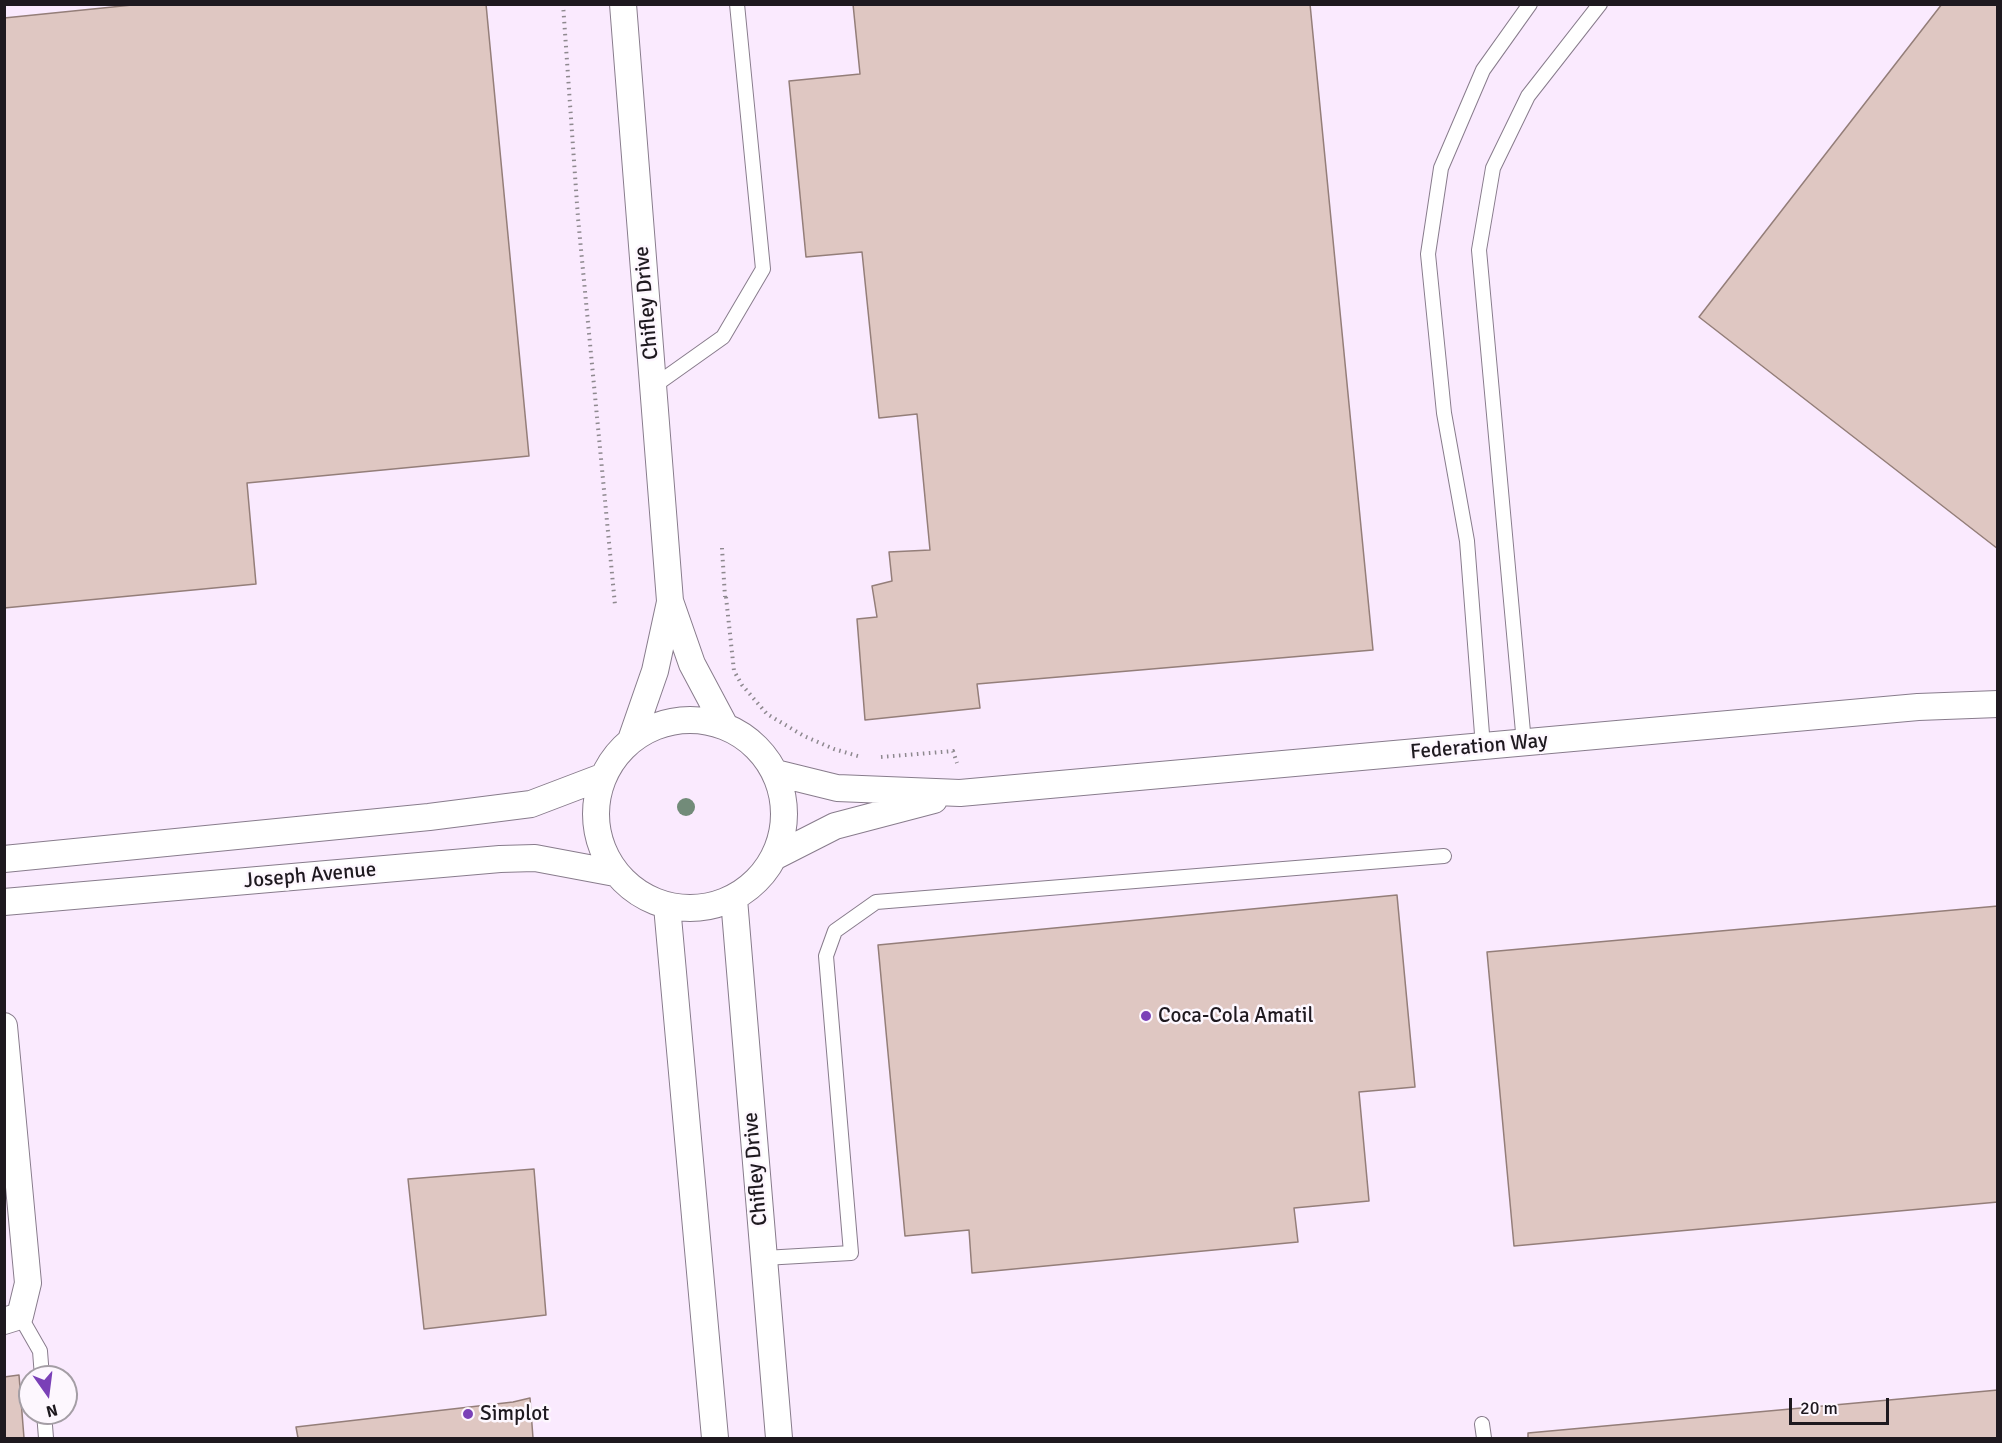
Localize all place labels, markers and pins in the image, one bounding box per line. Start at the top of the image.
place label: Coca-Cola Amatil [1158,1003,1314,1029]
marker: Coca-Cola Amatil [1139,1009,1153,1023]
place label: Simplot [480,1401,549,1427]
marker: Simplot [461,1407,475,1421]

